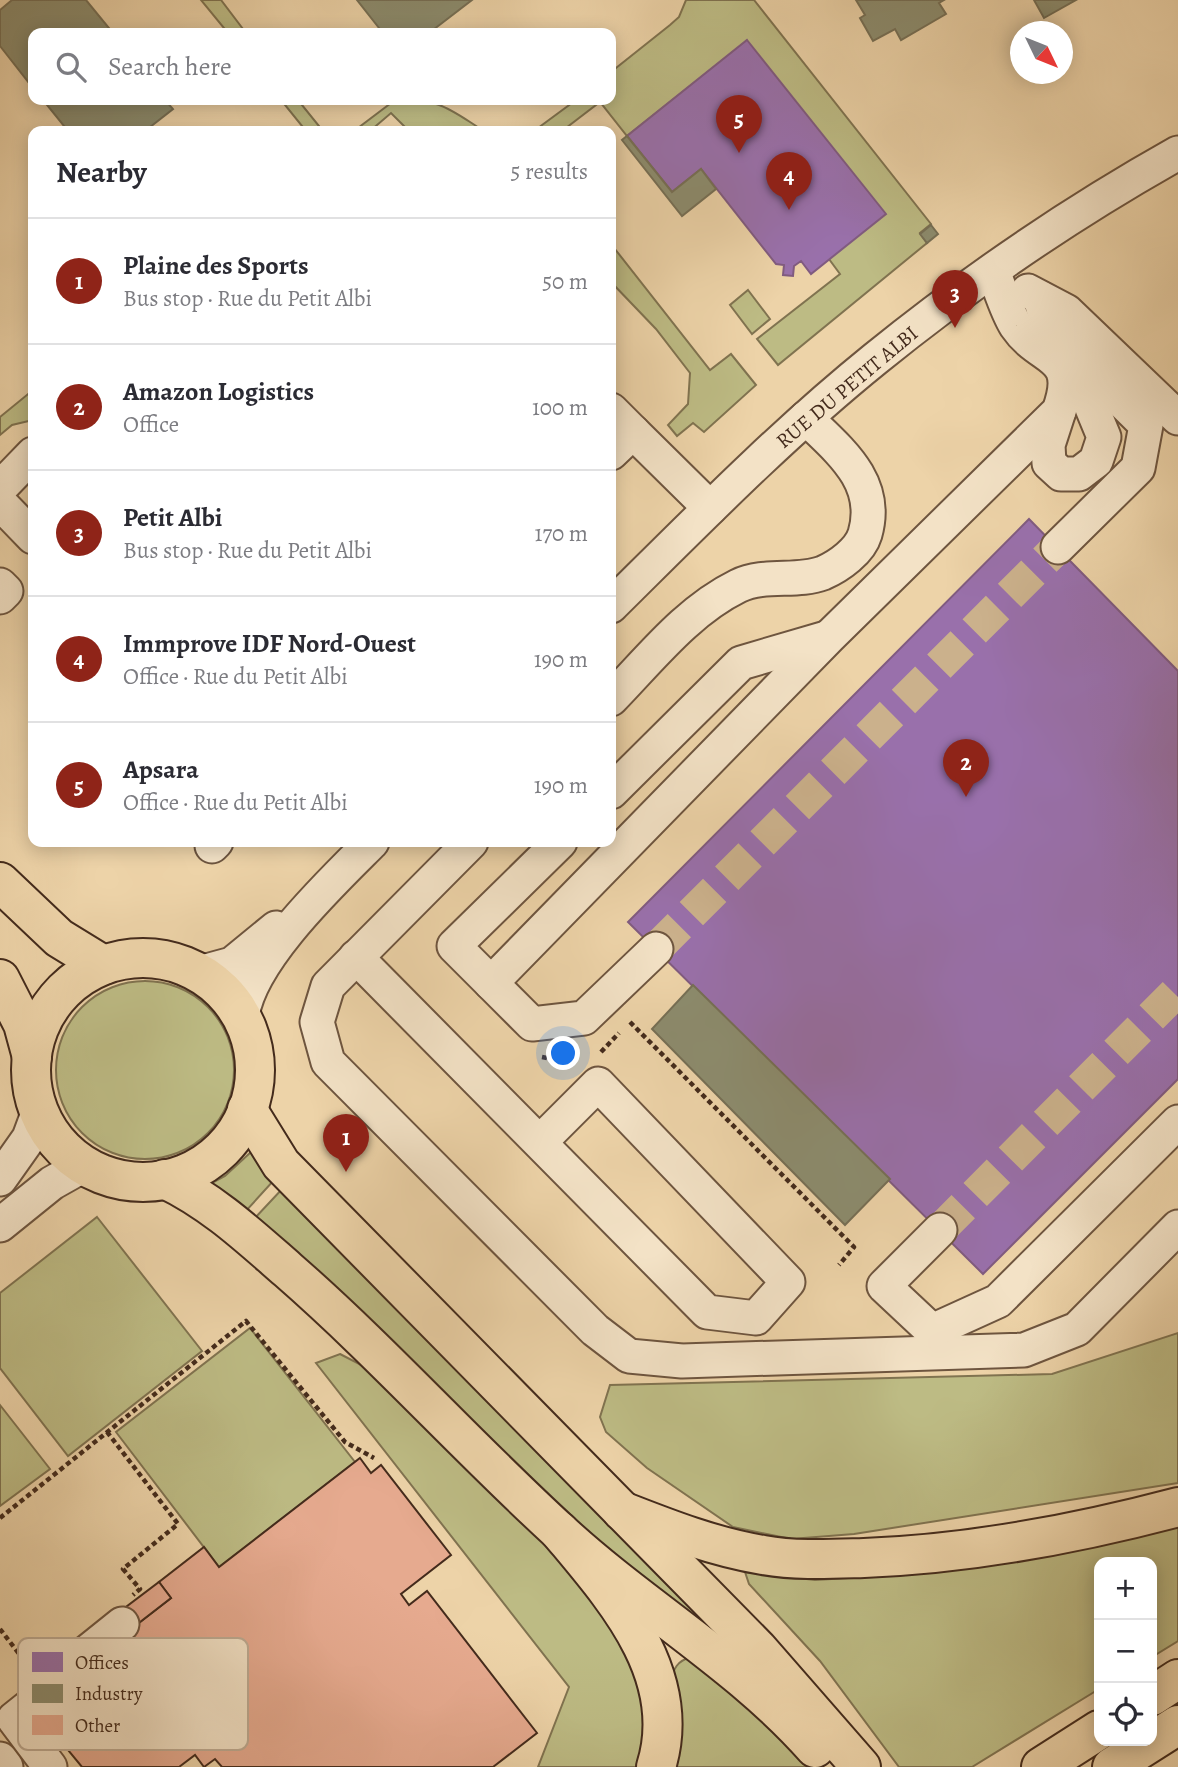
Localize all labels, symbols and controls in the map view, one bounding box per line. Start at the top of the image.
north arrow [1010,21,1073,84]
search box [28,28,616,105]
icon: search [52,48,90,86]
text: Search here [108,49,232,84]
pin: 5 [716,95,762,153]
text: Nearby [56,152,147,192]
pin: 4 [766,152,812,210]
text: 5 results [511,156,588,187]
text: Plaine des Sports [123,248,309,283]
text: 1 [75,266,83,297]
text: 50 m [542,266,588,297]
pin: 3 [932,270,978,328]
text: Bus stop · Rue du Petit Albi [123,283,372,314]
street label: RUE DU PETIT ALBI [770,319,924,455]
text: Amazon Logistics [123,374,314,409]
text: 2 [73,392,85,423]
text: 100 m [532,392,588,423]
text: Office [123,409,179,440]
text: Petit Albi [123,500,222,535]
text: 3 [74,518,84,549]
text: 170 m [535,518,588,549]
text: Bus stop · Rue du Petit Albi [123,535,372,566]
text: Immprove IDF Nord-Ouest [123,626,416,661]
text: 4 [74,644,84,675]
text: 190 m [534,644,588,675]
text: Office · Rue du Petit Albi [123,661,348,692]
pin: 2 [943,739,989,797]
text: Apsara [123,752,199,787]
text: 5 [74,770,84,801]
text: 190 m [534,770,588,801]
text: Office · Rue du Petit Albi [123,787,348,818]
your location [546,1036,580,1070]
pin: 1 [323,1114,369,1172]
map controls [1094,1557,1157,1746]
button: + [1094,1557,1157,1620]
button: − [1094,1620,1157,1683]
legend [18,1638,248,1750]
text: Offices [75,1650,129,1676]
text: Industry [75,1681,143,1707]
button: locate [1094,1683,1157,1746]
text: Other [75,1713,120,1739]

